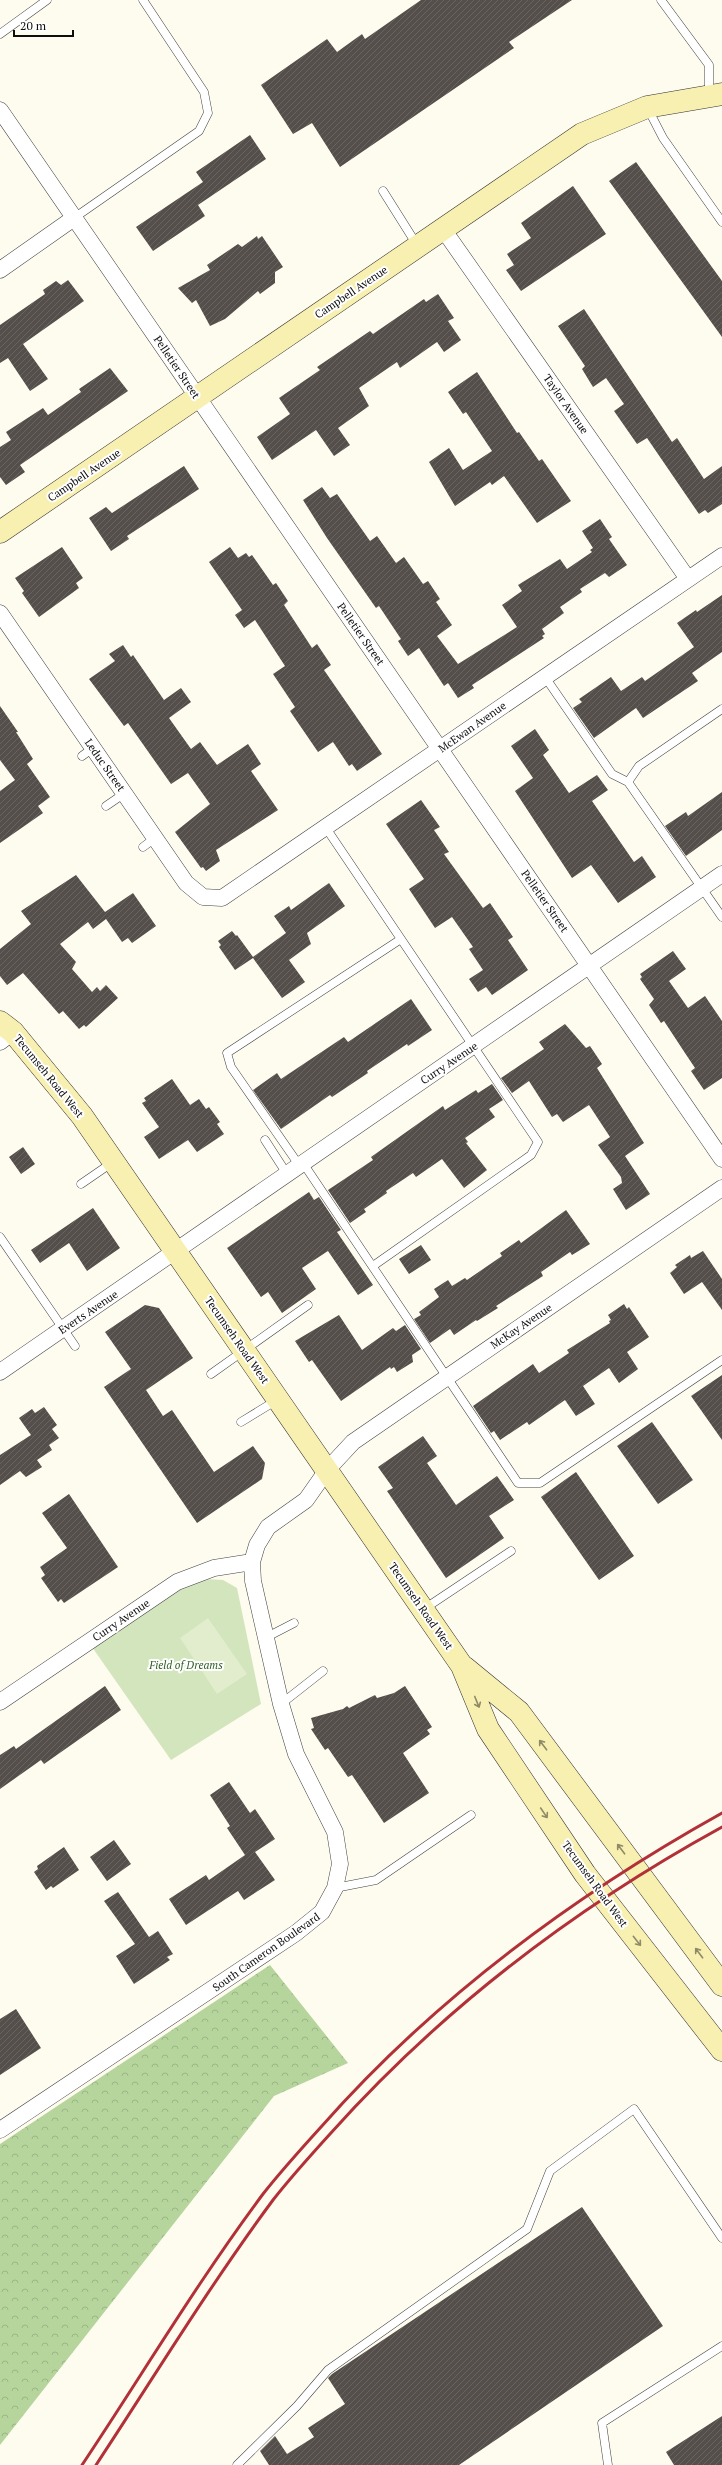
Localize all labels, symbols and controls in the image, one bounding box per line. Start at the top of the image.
scale bar [14,12,73,38]
text: 20 m [20,18,47,33]
street label: Campbell Avenue [312,262,391,322]
street label: Pelletier Street [151,333,203,401]
street label: Taylor Avenue [540,371,592,437]
street label: Campbell Avenue [45,445,124,505]
street label: Pelletier Street [334,600,388,668]
street label: McEwan Avenue [435,698,509,756]
street label: Leduc Street [82,736,128,794]
street label: Pelletier Street [518,867,572,935]
street label: Tecumseh Road West [11,1032,87,1120]
street label: Curry Avenue [418,1038,481,1087]
street label: Everts Avenue [56,1287,121,1337]
street label: Tecumseh Road West [202,1294,272,1386]
street label: McKay Avenue [488,1300,555,1352]
street label: Tecumseh Road West [386,1560,456,1652]
street label: Curry Avenue [90,1595,153,1644]
park label: Field of Dreams [148,1658,223,1672]
one-way arrow [474,1696,481,1708]
one-way arrow [539,1739,548,1750]
one-way arrow [540,1807,548,1818]
street label: Tecumseh Road West [559,1838,631,1930]
one-way arrow [617,1844,625,1855]
street label: South Cameron Boulevard [210,1910,322,1994]
one-way arrow [633,1935,641,1946]
one-way arrow [695,1948,703,1959]

